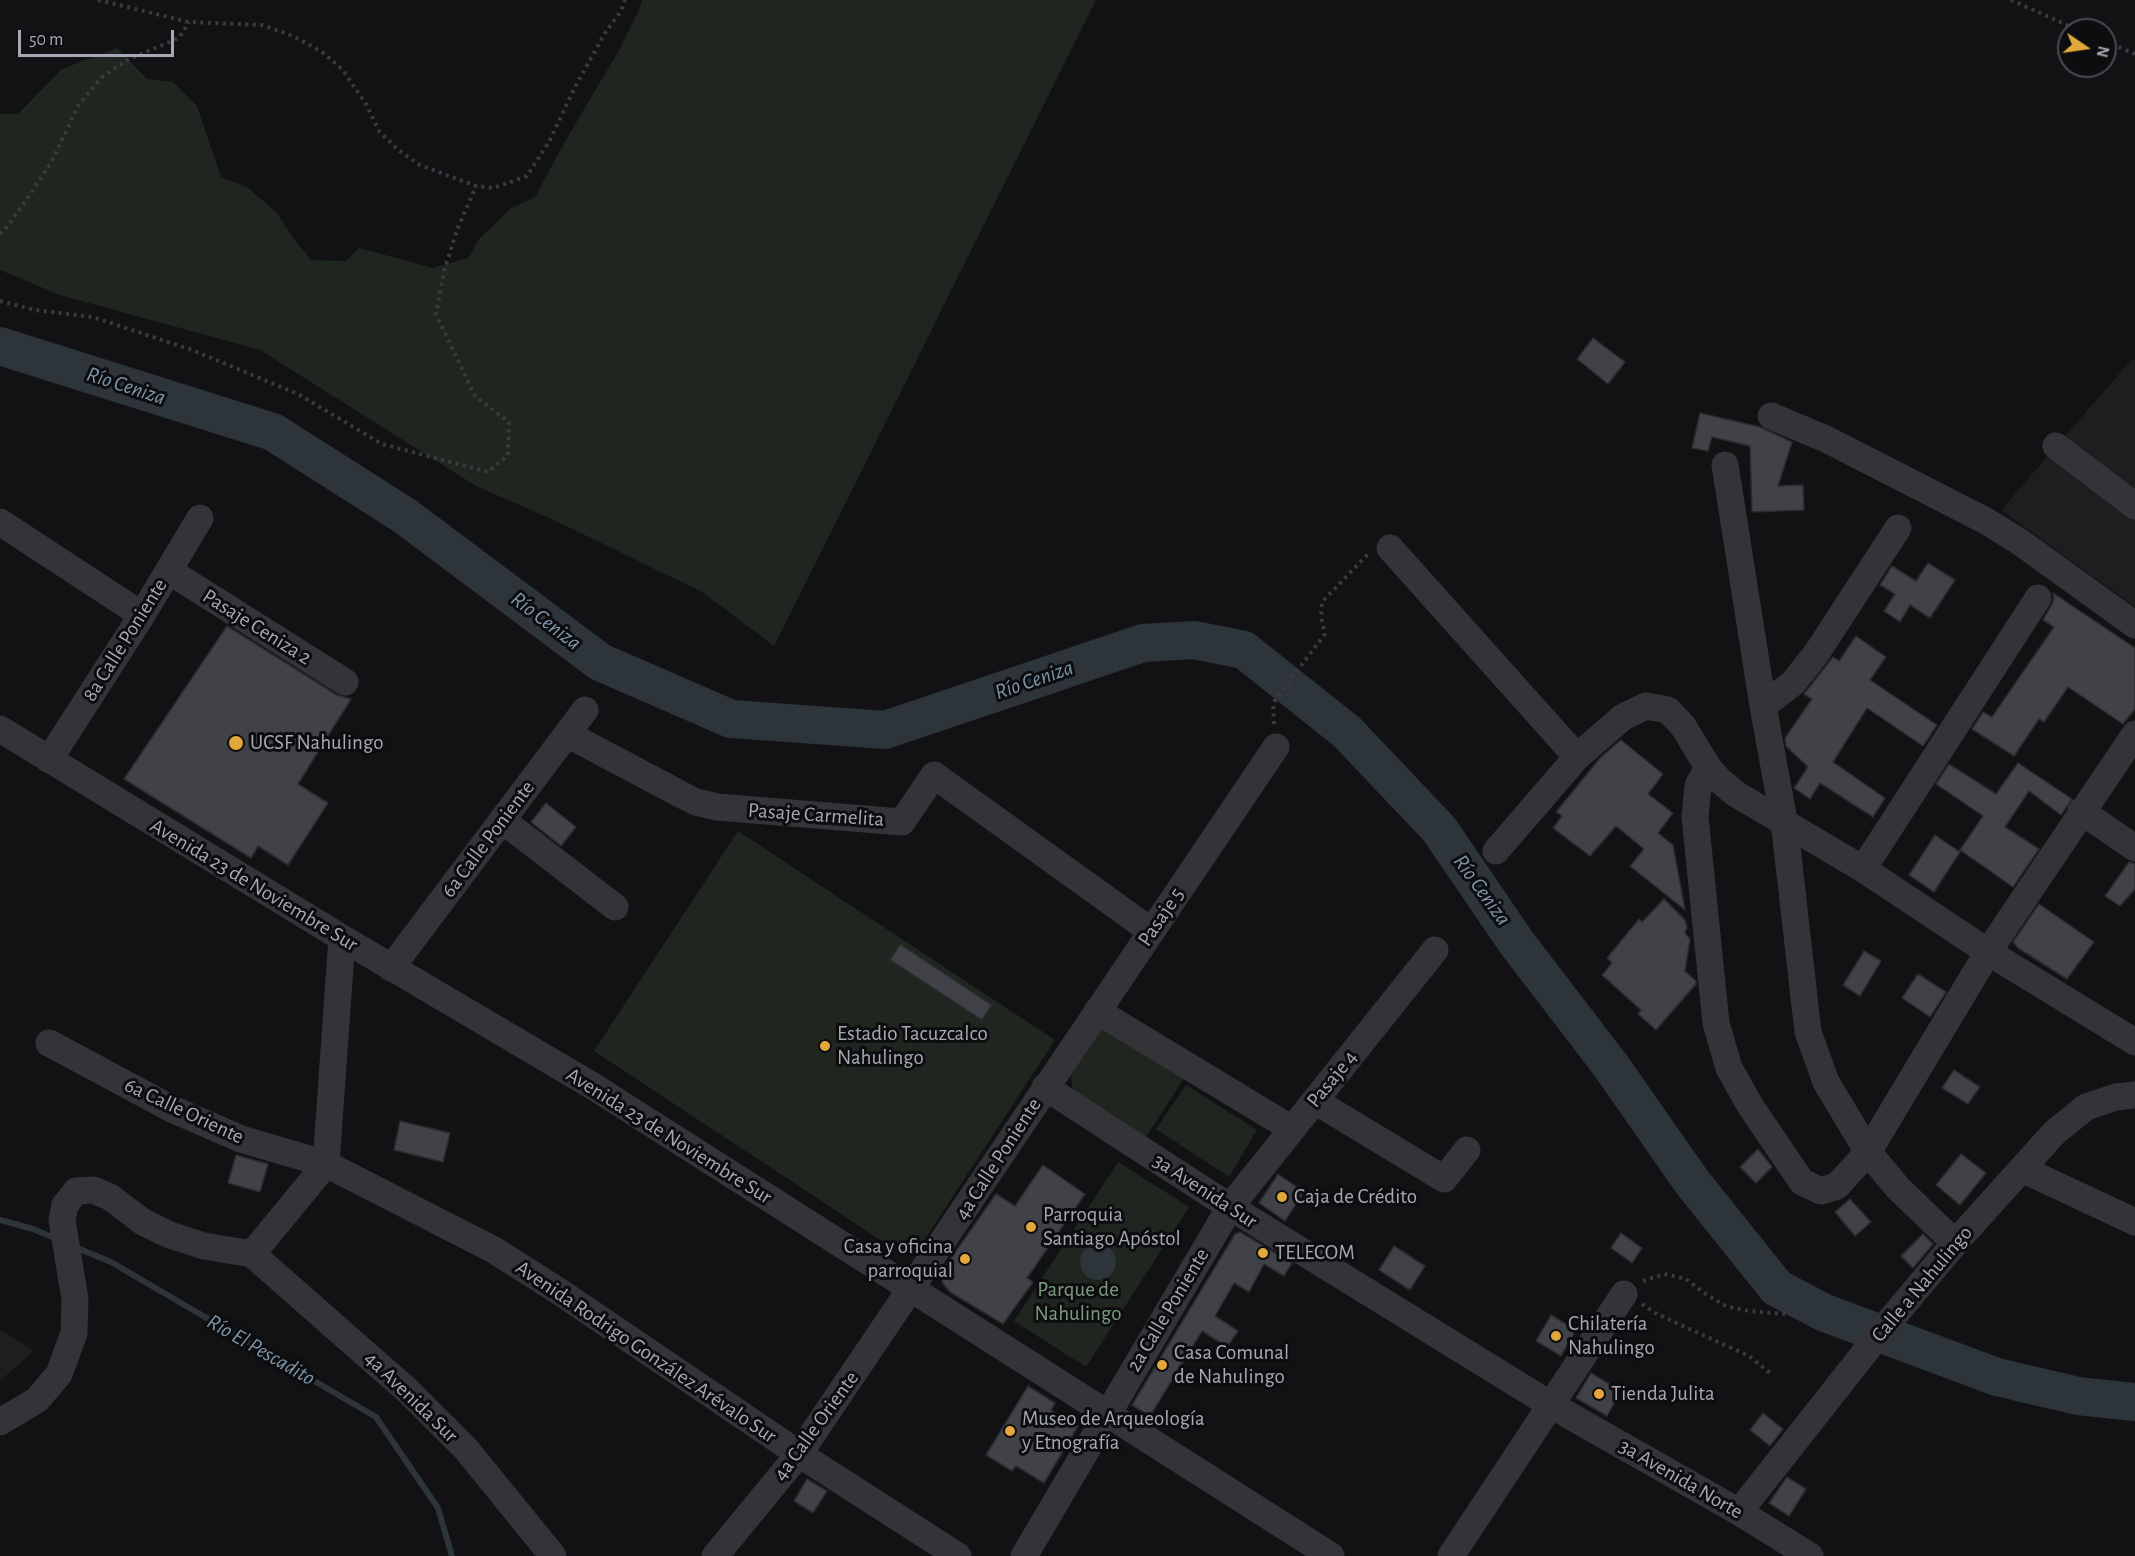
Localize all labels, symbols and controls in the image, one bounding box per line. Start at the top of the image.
scale bar [21,18,177,56]
north arrow [2057,18,2117,78]
text: 50 m [29,31,63,49]
text: N [2094,44,2112,59]
water label: Río Ceniza [83,361,169,411]
street label: 8a Calle Poniente [77,574,173,706]
street label: Pasaje Ceniza 2 [198,584,316,670]
water label: Río Ceniza [506,586,586,656]
water label: Río Ceniza [991,654,1077,706]
place label: UCSF Nahulingo [250,730,383,756]
marker: UCSF Nahulingo [227,734,245,752]
street label: 6a Calle Poniente [436,776,540,902]
street label: Pasaje Carmelita [747,798,885,832]
street label: Avenida 23 de Noviembre Sur [146,813,362,957]
water label: Río Ceniza [1447,849,1517,931]
street label: Pasaje 5 [1132,883,1190,951]
place label: Estadio Tacuzcalco Nahulingo [837,1021,988,1071]
marker: Estadio Tacuzcalco Nahulingo [818,1039,832,1053]
street label: Pasaje 4 [1301,1045,1363,1113]
street label: Avenida 23 de Noviembre Sur [562,1062,776,1210]
street label: 6a Calle Oriente [120,1072,248,1150]
street label: 4a Calle Poniente [949,1093,1047,1225]
street label: 3a Avenida Sur [1148,1148,1262,1234]
place label: Caja de Crédito [1294,1184,1417,1210]
marker: Caja de Crédito [1275,1190,1289,1204]
place label: Parroquia Santiago Apóstol [1043,1202,1181,1252]
marker: Parroquia Santiago Apóstol [1024,1220,1038,1234]
street label: Calle a Nahulingo [1866,1221,1978,1347]
place label: Casa y oficina parroquial [844,1234,953,1284]
place label: TELECOM [1275,1240,1355,1266]
street label: 2a Calle Poniente [1121,1244,1215,1376]
marker: TELECOM [1256,1246,1270,1260]
marker: Casa y oficina parroquial [958,1252,972,1266]
street label: Avenida Rodrigo González Arévalo Sur [511,1255,781,1449]
park label: Parque de Nahulingo [1035,1277,1121,1327]
water label: Río El Pescadito [202,1308,320,1392]
place label: Chilatería Nahulingo [1568,1311,1655,1361]
marker: Chilatería Nahulingo [1549,1329,1563,1343]
place label: Casa Comunal de Nahulingo [1174,1340,1289,1390]
street label: 4a Avenida Sur [359,1346,463,1448]
marker: Casa Comunal de Nahulingo [1155,1358,1169,1372]
street label: 4a Calle Oriente [768,1366,864,1486]
place label: Tienda Julita [1611,1381,1715,1407]
marker: Tienda Julita [1592,1387,1606,1401]
place label: Museo de Arqueología y Etnografía [1022,1406,1205,1456]
marker: Museo de Arqueología y Etnografía [1003,1424,1017,1438]
street label: 3a Avenida Norte [1615,1433,1747,1525]

